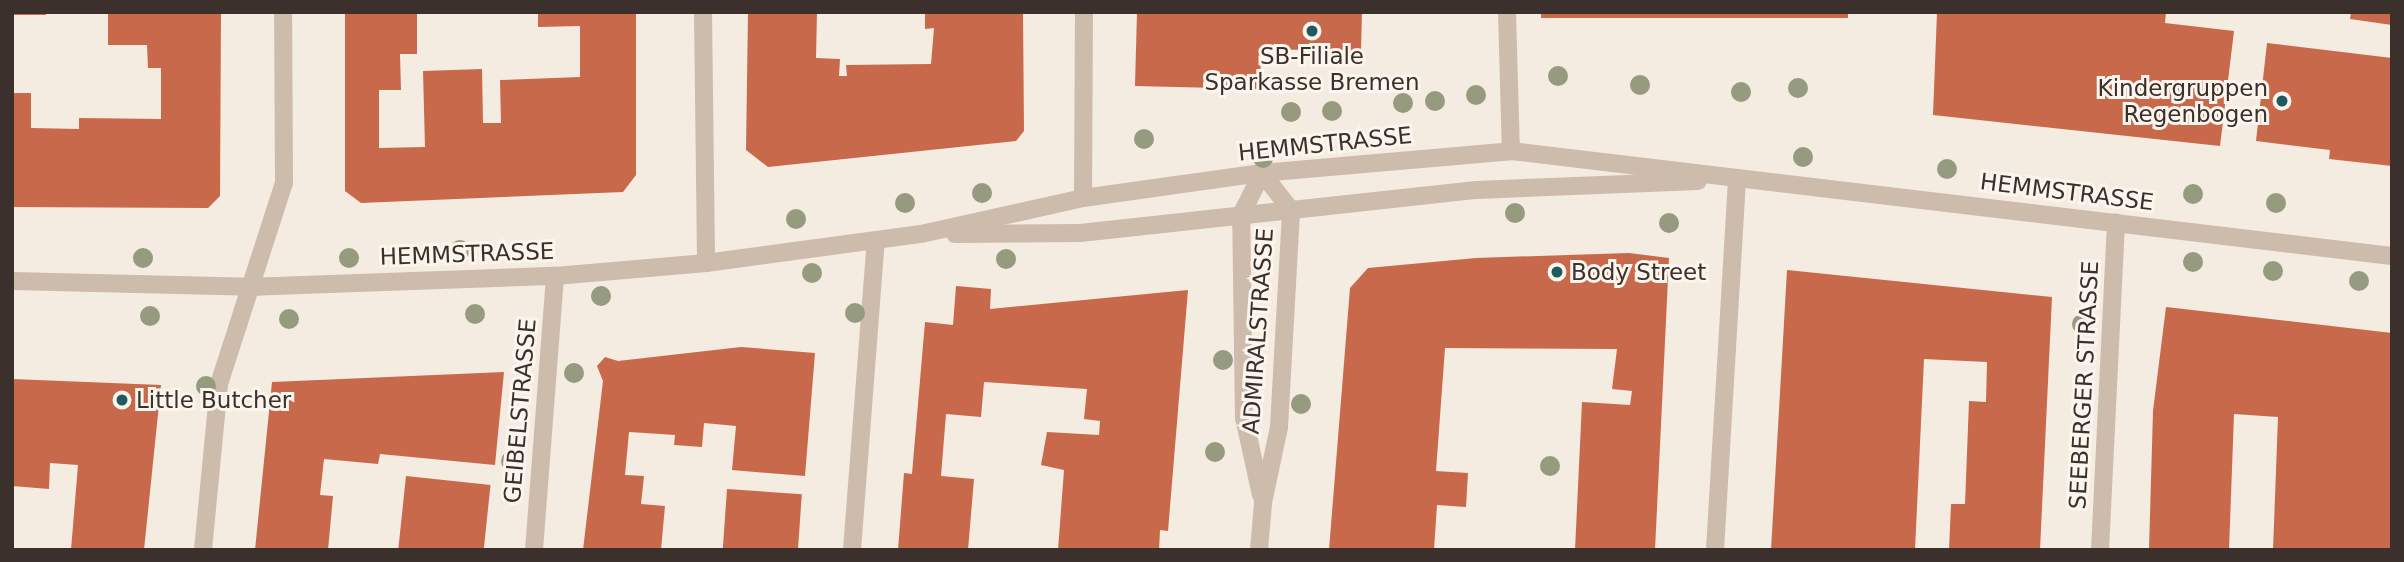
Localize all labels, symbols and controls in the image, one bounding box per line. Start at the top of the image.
marker: SB-Filiale Sparkasse Bremen [1304,23,1320,39]
place label: SB-Filiale Sparkasse Bremen [1204,42,1420,96]
place label: Kindergruppen Regenbogen [2098,74,2268,128]
marker: Kindergruppen Regenbogen [2274,93,2290,109]
street label: HEMMSTRASSE [1237,121,1413,167]
street label: HEMMSTRASSE [1979,168,2155,216]
street label: ADMIRALSTRASSE [1237,227,1279,435]
street label: HEMMSTRASSE [379,237,555,271]
place label: Body Street [1571,258,1706,286]
street label: SEEBERGER STRASSE [2064,260,2104,510]
marker: Body Street [1549,264,1565,280]
street label: GEIBELSTRASSE [498,317,542,505]
place label: Little Butcher [136,386,291,414]
marker: Little Butcher [114,392,130,408]

